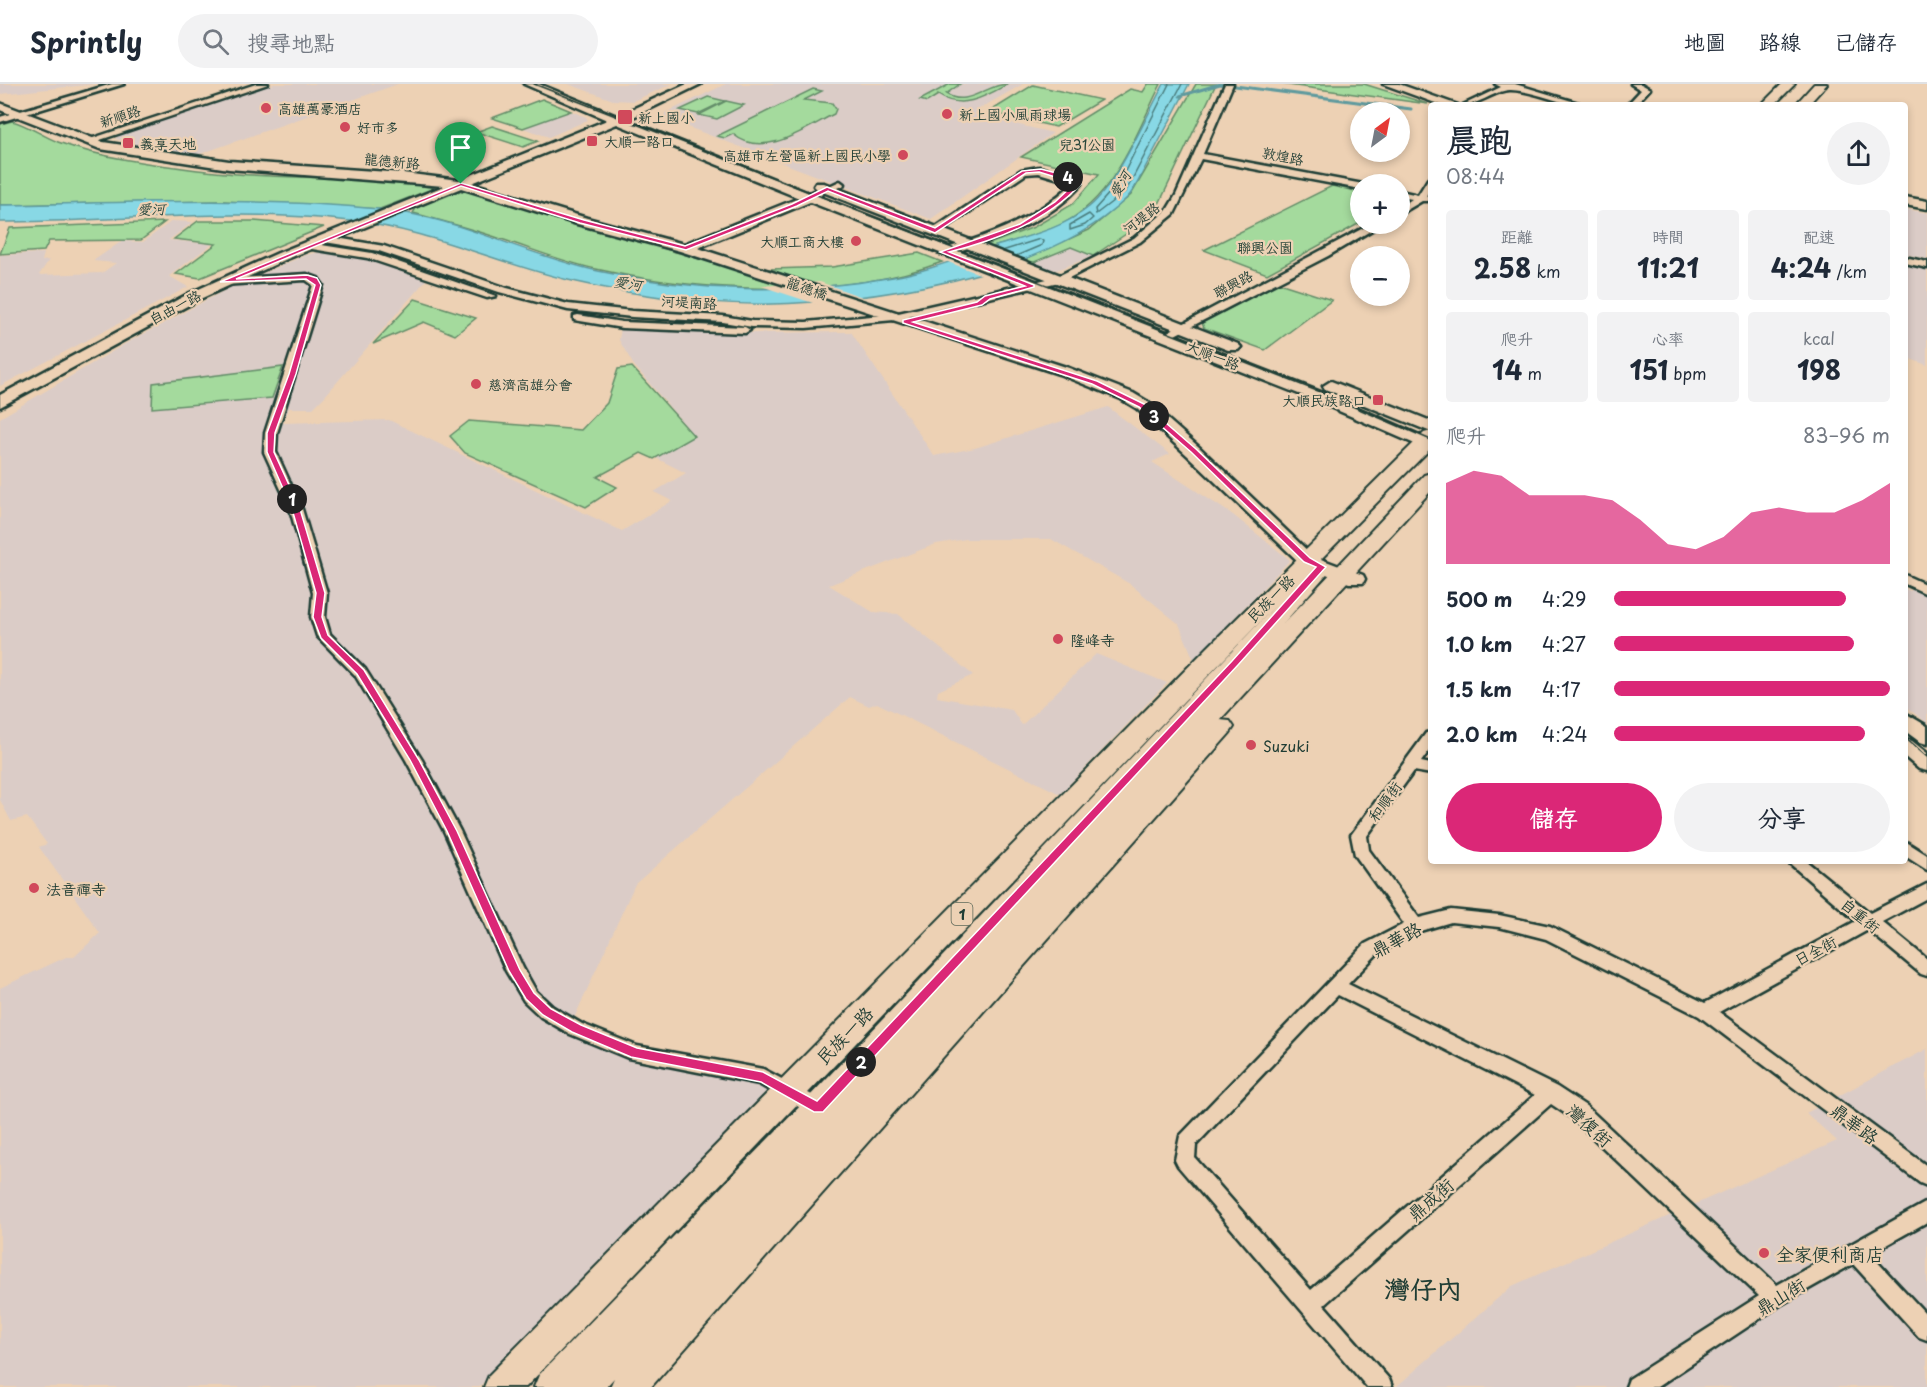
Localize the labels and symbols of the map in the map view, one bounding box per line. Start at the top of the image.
place label: 高雄萬豪酒店 [278,98,362,119]
street label: 新順路 [97,100,143,132]
marker: 高雄萬豪酒店 [259,101,273,115]
north arrow [1350,102,1410,162]
place label: 新上國小風雨球場 [959,104,1071,125]
place label: 新上國小 [638,107,694,128]
marker: 新上國小風雨球場 [940,107,954,121]
marker: 新上國小 [616,108,634,126]
place label: 好市多 [357,117,399,138]
marker: 好市多 [338,120,352,134]
pin [435,122,486,184]
place label: 大順一路口 [604,131,674,152]
place label: 義享天地 [140,133,196,154]
marker: 大順一路口 [585,134,599,148]
park label: 兒31公園 [1059,134,1115,155]
marker: 義享天地 [121,136,135,150]
street label: 敦煌路 [1260,142,1306,170]
place label: 高雄市左營區新上國民小學 [723,145,891,166]
street label: 龍德新路 [363,148,421,174]
marker: 高雄市左營區新上國民小學 [896,148,910,162]
pin: 4 [1053,162,1083,192]
water label: 愛河 [1104,165,1137,201]
street label: 河堤路 [1118,197,1164,239]
water label: 愛河 [137,198,167,220]
place label: 大順工商大樓 [760,231,844,252]
marker: 大順工商大樓 [849,234,863,248]
park label: 聯興公園 [1237,237,1293,258]
street label: 聯興路 [1210,265,1256,303]
water label: 愛河 [613,270,645,296]
street label: 龍德橋 [784,272,830,304]
street label: 自由一路 [145,285,205,329]
street label: 河堤南路 [660,290,718,314]
street label: 大順一路 [1183,335,1243,375]
place label: 慈濟高雄分會 [488,374,573,395]
marker: 慈濟高雄分會 [469,377,483,391]
place label: 大順民族路口 [1282,390,1366,411]
marker: 大順民族路口 [1371,393,1385,407]
pin: 3 [1139,401,1169,431]
pin: 1 [277,484,307,514]
street label: 民族一路 [1241,569,1299,627]
place label: 隆峰寺 [1070,628,1115,651]
marker: 隆峰寺 [1051,632,1065,646]
place label: Suzuki [1263,734,1309,757]
marker: Suzuki [1244,738,1258,752]
street label: 和順街 [1361,776,1407,826]
place label: 法音禪寺 [46,877,106,900]
marker: 法音禪寺 [27,881,41,895]
street label: 自重街 [1836,892,1886,938]
road number: 1 [952,903,972,925]
street label: 鼎華路 [1366,914,1426,964]
street label: 日全街 [1790,929,1840,971]
street label: 民族一路 [809,1000,879,1070]
pin: 2 [846,1047,876,1077]
street label: 鼎華路 [1825,1096,1885,1150]
street label: 灣復街 [1561,1097,1619,1153]
street label: 鼎成街 [1401,1171,1459,1227]
place label: 全家便利商店 [1776,1240,1884,1267]
marker: 全家便利商店 [1757,1246,1771,1260]
district label: 灣仔內 [1384,1269,1462,1308]
street label: 鼎山街 [1750,1271,1810,1321]

